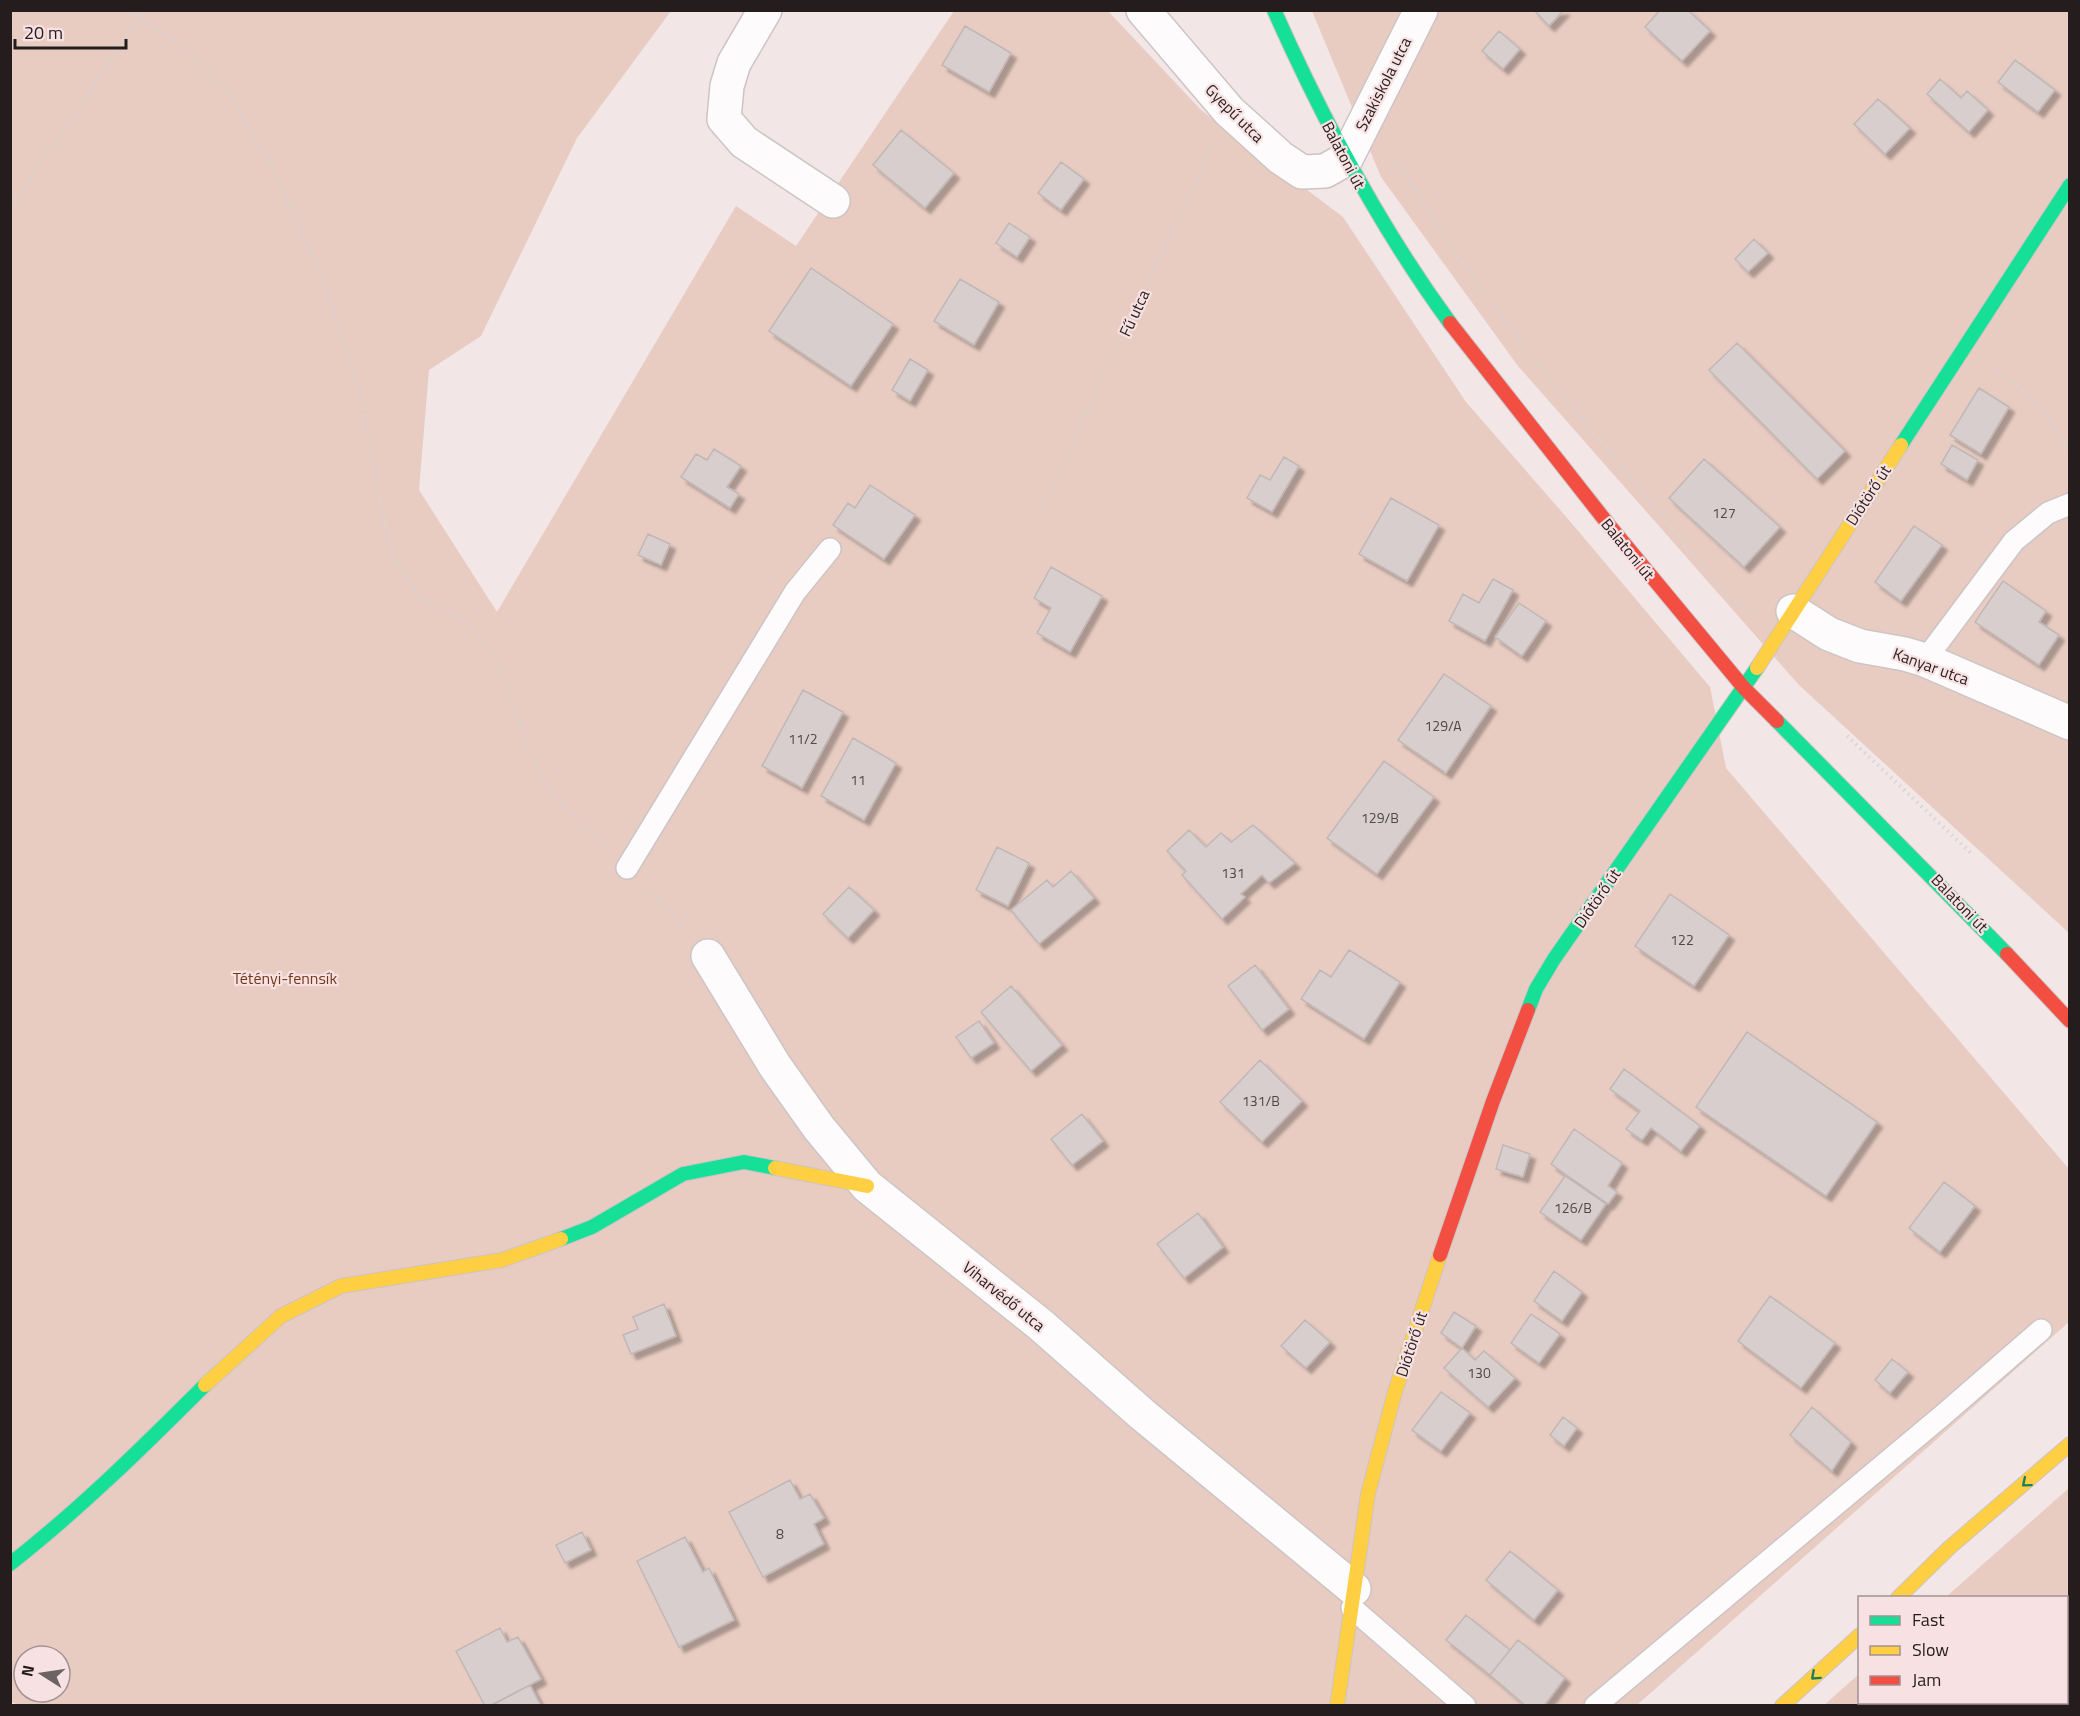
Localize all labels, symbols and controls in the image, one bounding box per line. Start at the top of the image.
scale bar [15,12,126,50]
text: 20 m [24,19,63,46]
street label: Szakiskola utca [1349,33,1417,135]
street label: Gyepű utca [1200,78,1270,148]
street label: Balatoni út [1316,117,1372,193]
street label: Fű utca [1113,286,1155,340]
street label: Diótörő út [1839,460,1897,530]
house number: 127 [1712,502,1736,523]
street label: Balatoni út [1596,513,1661,585]
street label: Kanyar utca [1890,641,1972,691]
house number: 129/A [1424,715,1462,736]
house number: 11/2 [788,728,818,749]
house number: 11 [850,769,866,790]
house number: 129/B [1361,807,1399,828]
house number: 131 [1221,862,1245,883]
street label: Diótörő út [1568,863,1626,933]
street label: Balatoni út [1926,868,1994,938]
house number: 122 [1670,929,1694,950]
park label: Tétényi-fennsík [233,966,338,990]
house number: 131/B [1242,1090,1280,1111]
house number: 126/B [1554,1197,1592,1218]
street label: Viharvédő utca [958,1255,1050,1337]
street label: Diótörő út [1389,1308,1433,1380]
house number: 130 [1467,1362,1491,1383]
one-way arrow [2022,1476,2033,1487]
house number: 8 [776,1523,784,1544]
legend [1858,1596,2068,1704]
text: Fast [1912,1606,1945,1633]
text: Slow [1912,1636,1949,1663]
north arrow [12,1644,72,1704]
text: N [14,1663,40,1679]
text: Jam [1912,1666,1941,1693]
one-way arrow [1811,1669,1822,1680]

